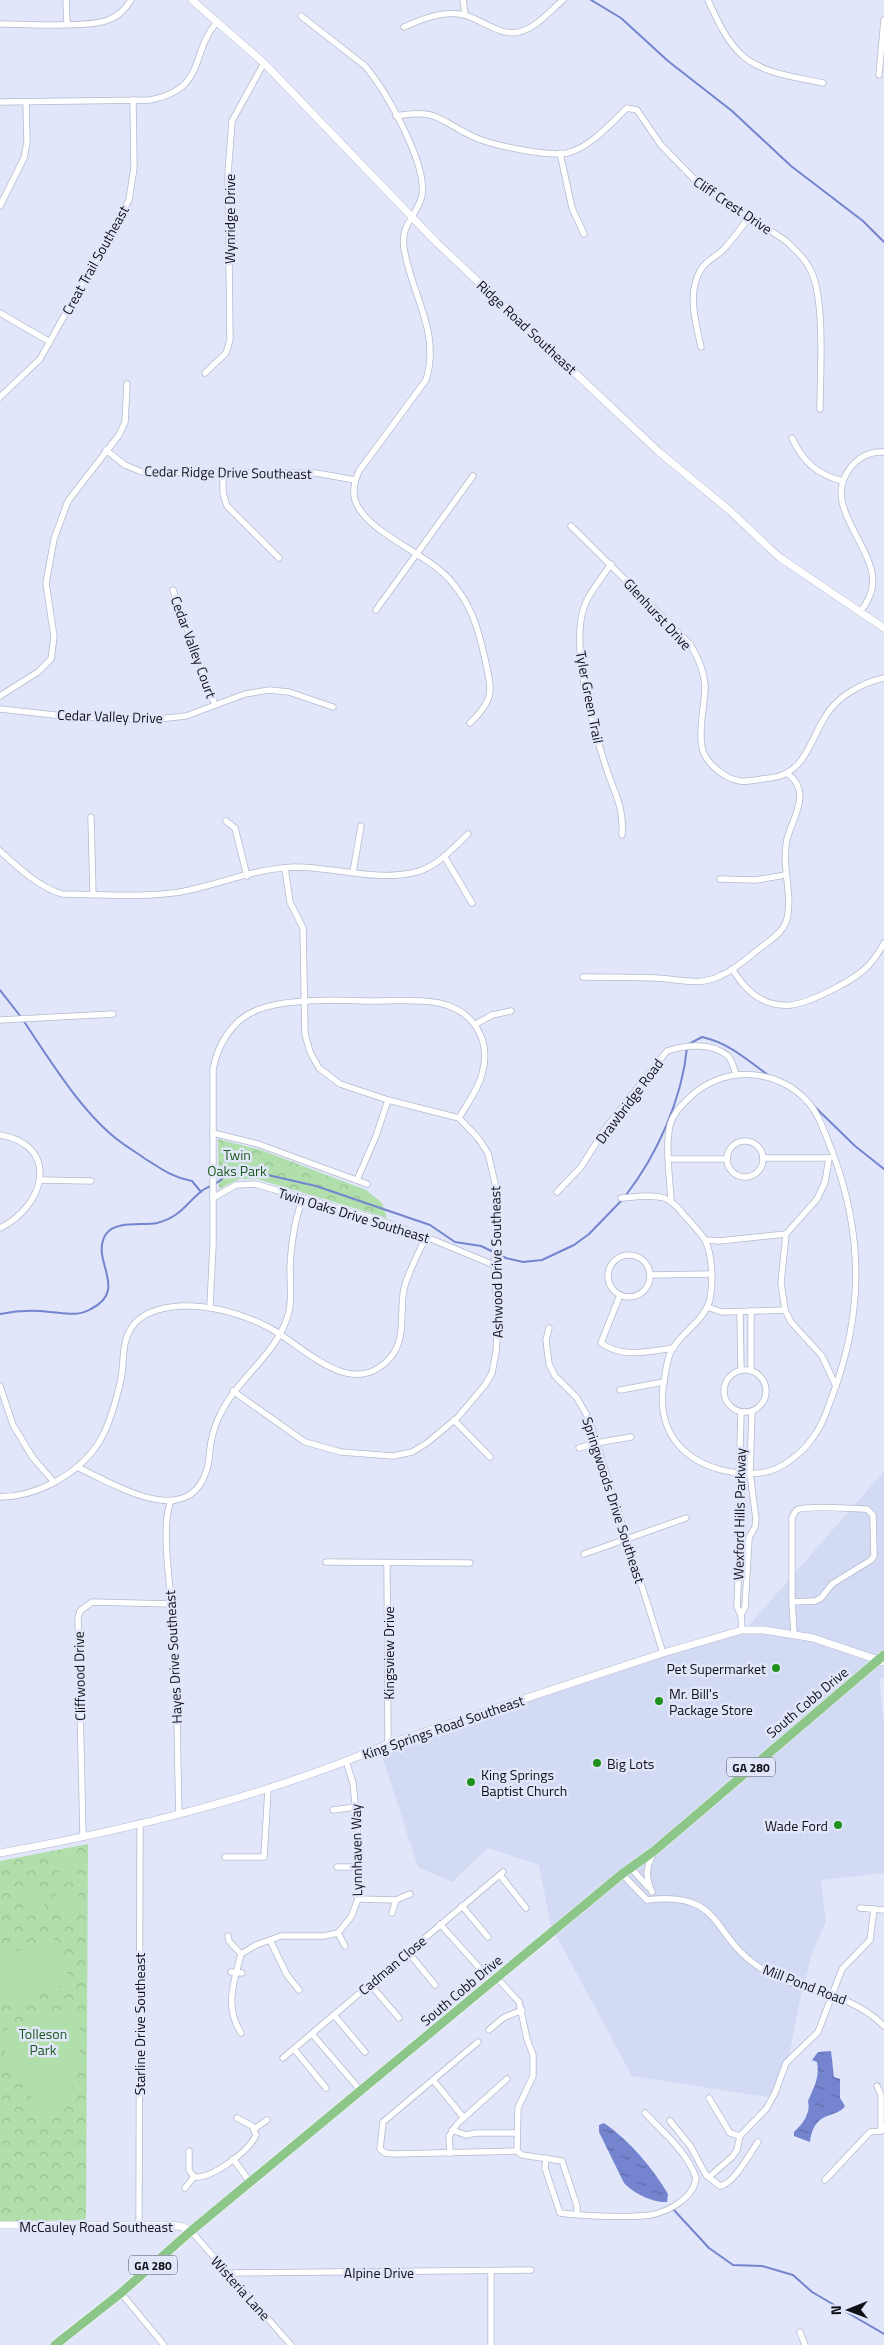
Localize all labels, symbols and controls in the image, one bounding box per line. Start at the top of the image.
street label: Cliff Crest Drive [690,171,776,239]
street label: Wynridge Drive [219,174,240,264]
street label: Creat Trail Southeast [56,201,134,318]
street label: Ridge Road Southeast [472,275,582,379]
street label: Cedar Ridge Drive Southeast [144,460,312,484]
street label: Glenhurst Drive [619,573,697,655]
street label: Cedar Valley Court [166,593,222,701]
street label: Tyler Green Trail [571,649,609,745]
street label: Cedar Valley Drive [57,704,163,728]
street label: Drawbridge Road [590,1054,668,1148]
park label: Twin Oaks Park [207,1144,267,1181]
street label: Twin Oaks Drive Southeast [276,1182,432,1248]
street label: Ashwood Drive Southeast [484,1186,508,1338]
street label: Springwoods Drive Southeast [577,1414,651,1586]
street label: Wexford Hills Parkway [727,1447,751,1580]
street label: Hayes Drive Southeast [159,1590,187,1724]
street label: Kingsview Drive [378,1606,399,1700]
street label: Cliffwood Drive [68,1631,90,1721]
place label: Pet Supermarket [666,1658,766,1679]
street label: South Cobb Drive [761,1661,853,1743]
marker: Pet Supermarket [770,1662,782,1674]
place label: Mr. Bill's Package Store [669,1683,753,1720]
street label: King Springs Road Southeast [359,1689,527,1765]
marker: Mr. Bill's Package Store [653,1695,665,1707]
place label: Big Lots [607,1753,654,1774]
marker: Big Lots [591,1757,603,1769]
road number: GA 280 [727,1758,775,1776]
place label: King Springs Baptist Church [481,1764,567,1801]
marker: King Springs Baptist Church [465,1776,477,1788]
street label: Lynnhaven Way [345,1803,367,1896]
place label: Wade Ford [765,1815,828,1836]
marker: Wade Ford [832,1819,844,1831]
street label: Cadman Close [353,1930,431,2000]
street label: South Cobb Drive [415,1949,507,2031]
street label: Starline Drive Southeast [129,1953,150,2095]
street label: Mill Pond Road [760,1958,850,2010]
park label: Tolleson Park [19,2023,67,2060]
street label: McCauley Road Southeast [19,2216,173,2237]
street label: Wisteria Lane [206,2251,276,2325]
road number: GA 280 [129,2256,177,2274]
street label: Alpine Drive [344,2262,414,2283]
north arrow [824,2285,874,2335]
text: N [825,2305,846,2315]

